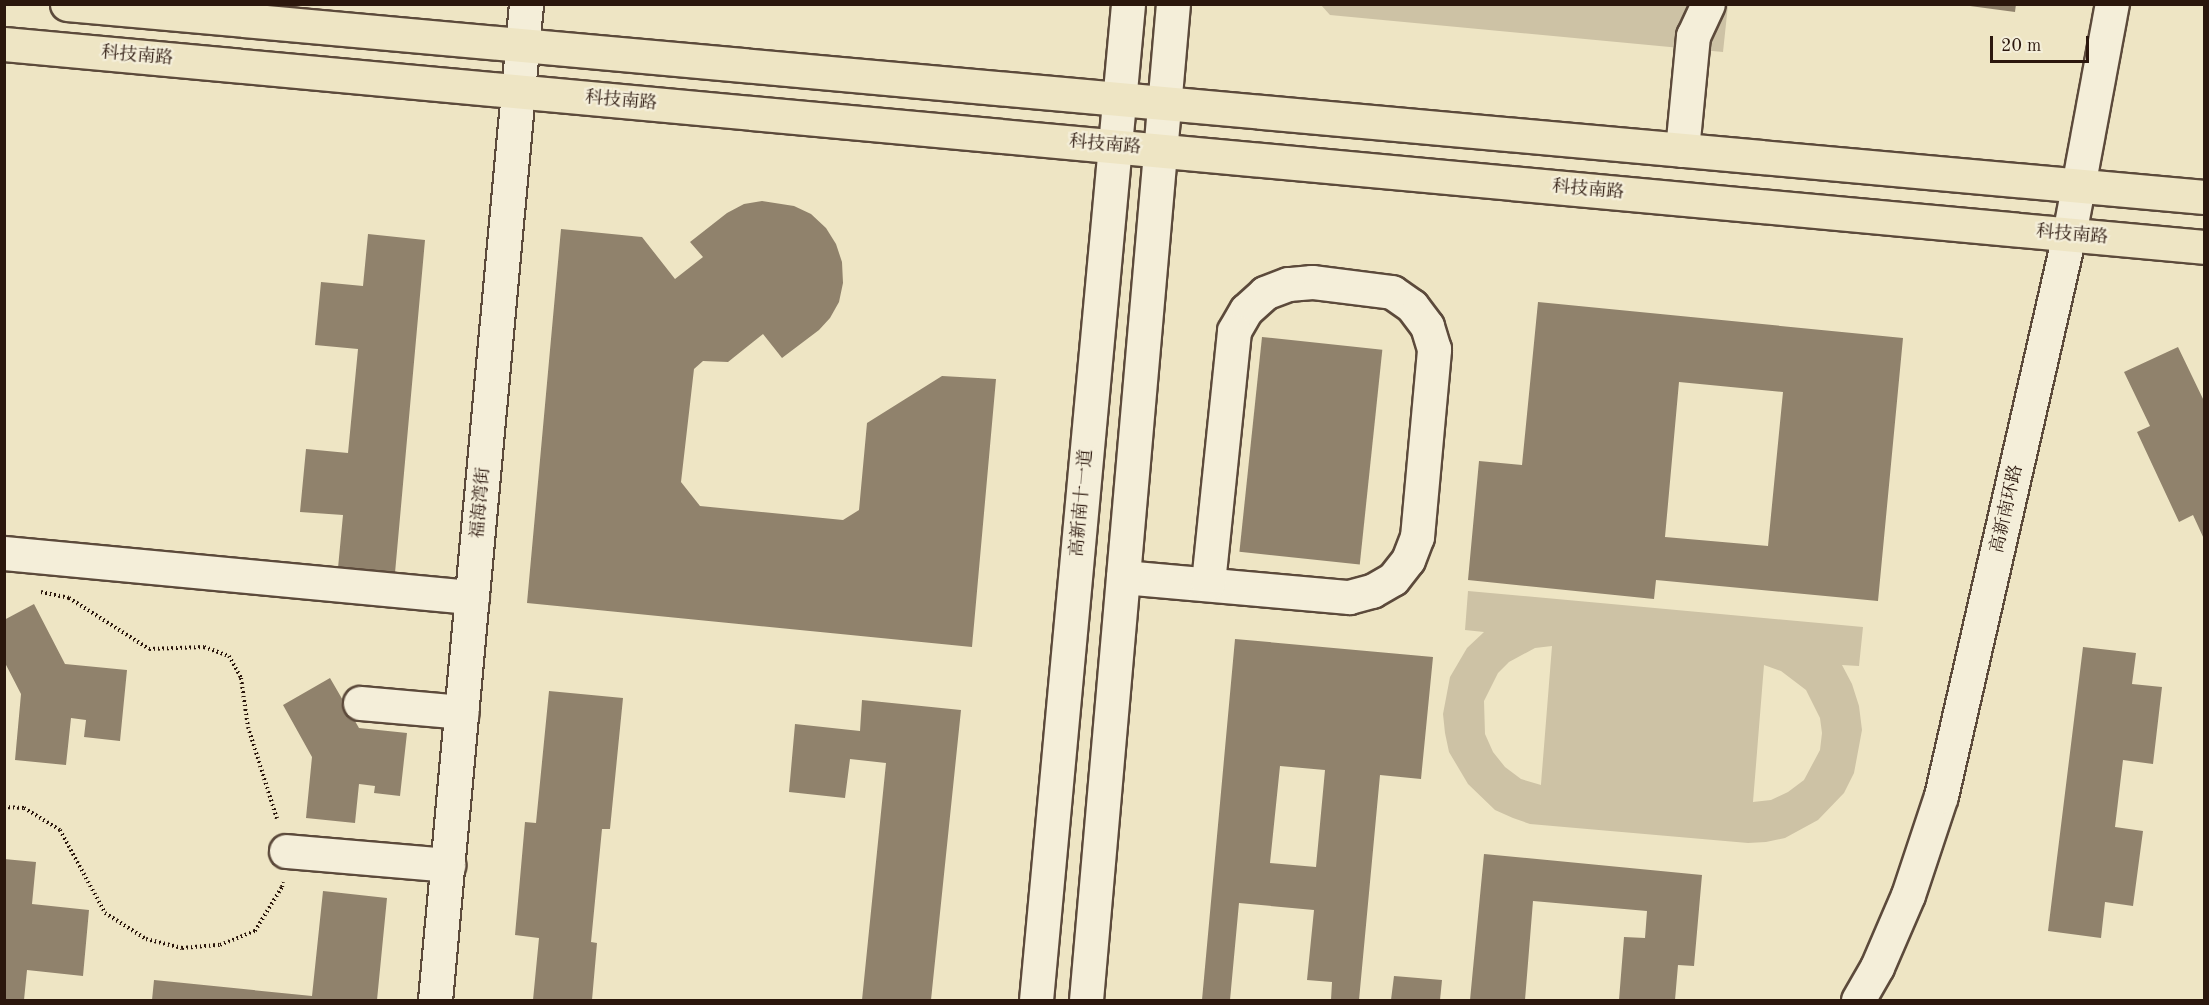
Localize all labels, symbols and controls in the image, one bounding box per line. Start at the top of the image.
scale bar [1993,24,2092,62]
text: 20 m [2001,37,2041,55]
street label: 科技南路 [100,42,174,70]
street label: 科技南路 [584,87,658,115]
street label: 科技南路 [1068,131,1142,159]
street label: 科技南路 [1551,176,1625,204]
street label: 科技南路 [2035,221,2109,249]
street label: 高新南十一道 [1067,448,1097,558]
street label: 高新南环路 [1986,463,2028,555]
street label: 福海湾街 [467,466,495,540]

